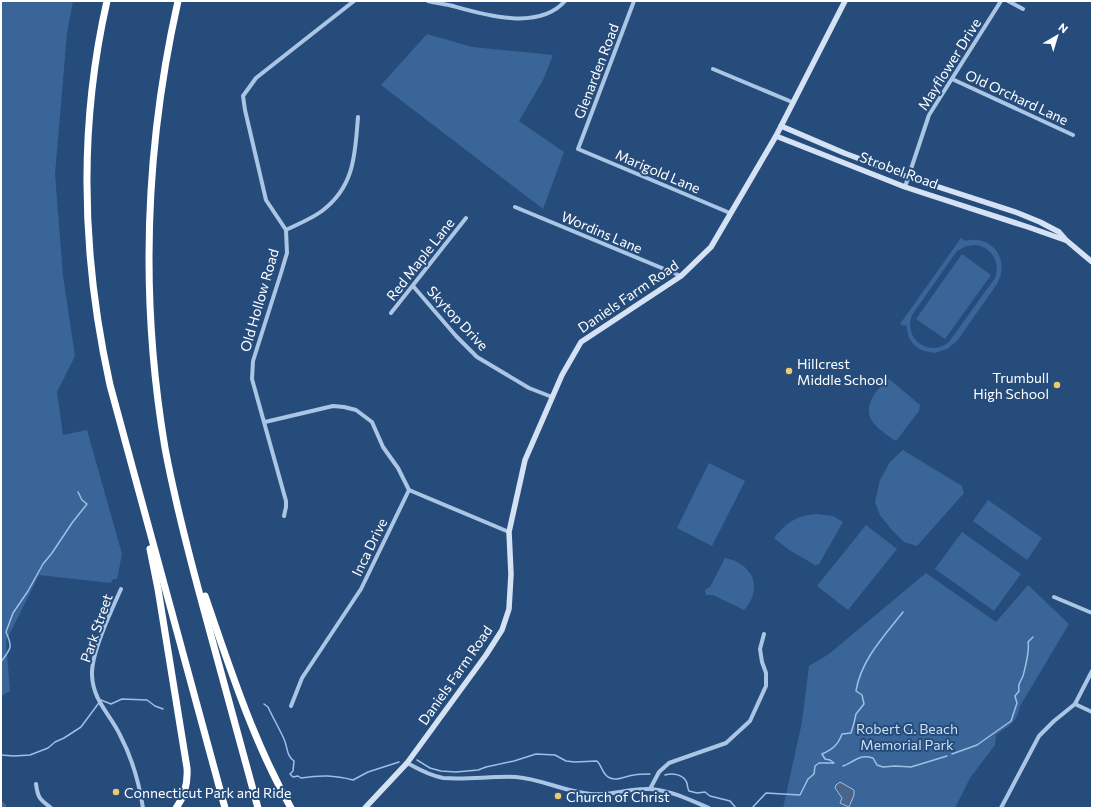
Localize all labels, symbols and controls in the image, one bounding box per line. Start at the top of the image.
street label: Mayflower Drive [914,15,984,113]
north arrow [1037,16,1077,56]
text: N [1056,20,1071,35]
street label: Glenarden Road [570,21,622,121]
street label: Old Orchard Lane [963,66,1071,128]
street label: Marigold Lane [613,145,703,197]
street label: Strobel Road [858,148,940,192]
street label: Wordins Lane [559,207,645,257]
street label: Red Maple Lane [382,214,458,304]
street label: Old Hollow Road [236,246,282,354]
street label: Daniels Farm Road [575,256,681,336]
street label: Skytop Drive [424,282,492,354]
place label: Hillcrest Middle School [797,355,887,388]
marker: Hillcrest Middle School [784,366,794,376]
place label: Trumbull High School [973,369,1049,402]
marker: Trumbull High School [1052,380,1062,390]
street label: Inca Drive [348,515,390,579]
street label: Park Street [76,591,116,665]
street label: Daniels Farm Road [414,622,496,728]
park label: Robert G. Beach Memorial Park [856,720,958,753]
place label: Connecticut Park and Ride [124,784,291,801]
marker: Connecticut Park and Ride [111,787,121,797]
place label: Church of Christ [566,788,670,805]
marker: Church of Christ [553,791,563,801]

